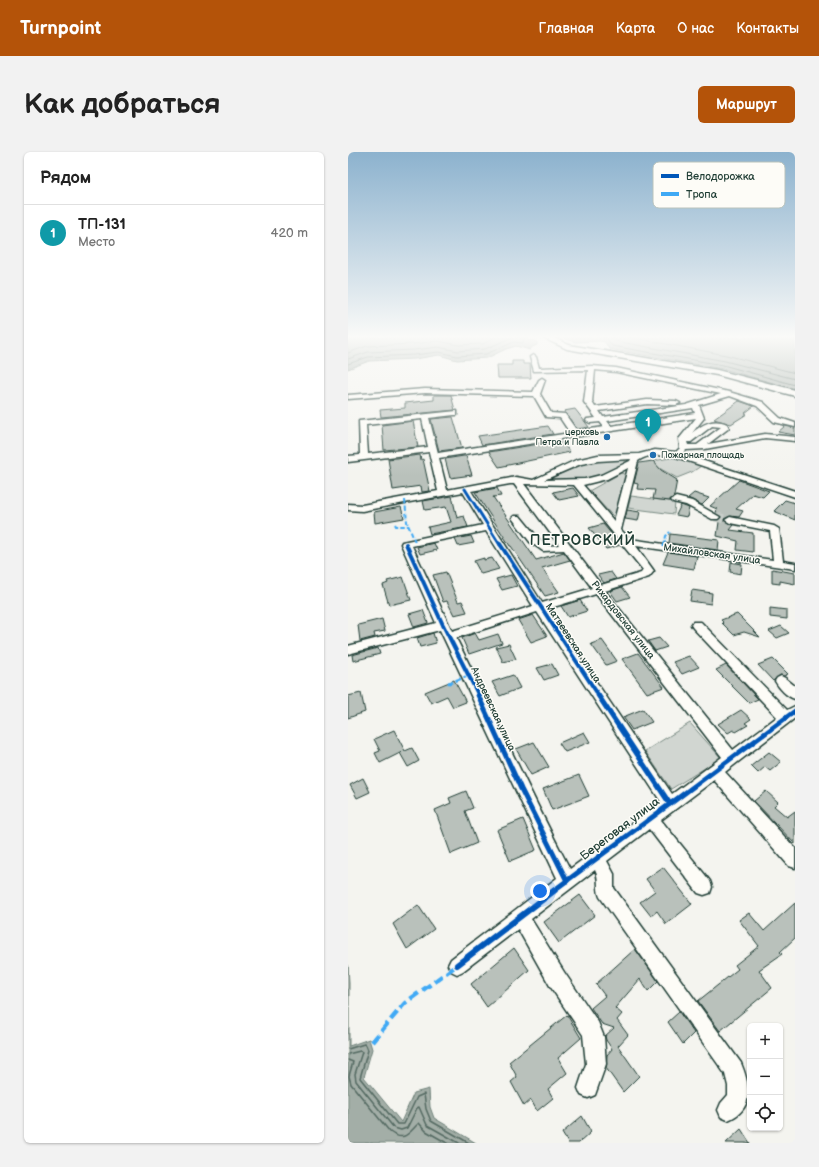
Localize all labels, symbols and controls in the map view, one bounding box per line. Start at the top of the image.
text: Turnpoint [20,17,101,40]
text: Главная [539,20,594,37]
text: Карта [616,20,655,37]
text: О нас [677,20,714,37]
text: Контакты [736,20,799,37]
button: Маршрут [698,86,795,123]
text: Как добраться [24,88,221,121]
legend [653,162,785,208]
text: Рядом [40,168,91,188]
text: Велодорожка [686,170,755,183]
text: Тропа [686,188,718,201]
text: ТП-131 [78,215,126,234]
text: 1 [50,225,56,241]
text: 420 m [270,225,308,241]
text: Место [78,234,115,250]
pin: 1 [635,409,661,442]
place label: церковь Петра и Павла [536,427,600,448]
marker: церковь Петра и Павла [602,432,612,442]
marker: Пожарная площадь [648,450,658,460]
place label: Пожарная площадь [661,450,745,461]
district label: ПЕТРОВСКИЙ [530,530,636,549]
street label: Михайловская улица [663,541,761,567]
street label: Рихардовская улица [589,578,657,662]
street label: Матвеевская улица [543,601,603,685]
street label: Андреевская улица [468,664,518,753]
street label: Береговая улица [577,794,663,864]
your location [530,881,550,901]
map controls [747,1023,783,1131]
button: + [747,1023,783,1059]
button: − [747,1059,783,1095]
button: locate [747,1095,783,1131]

